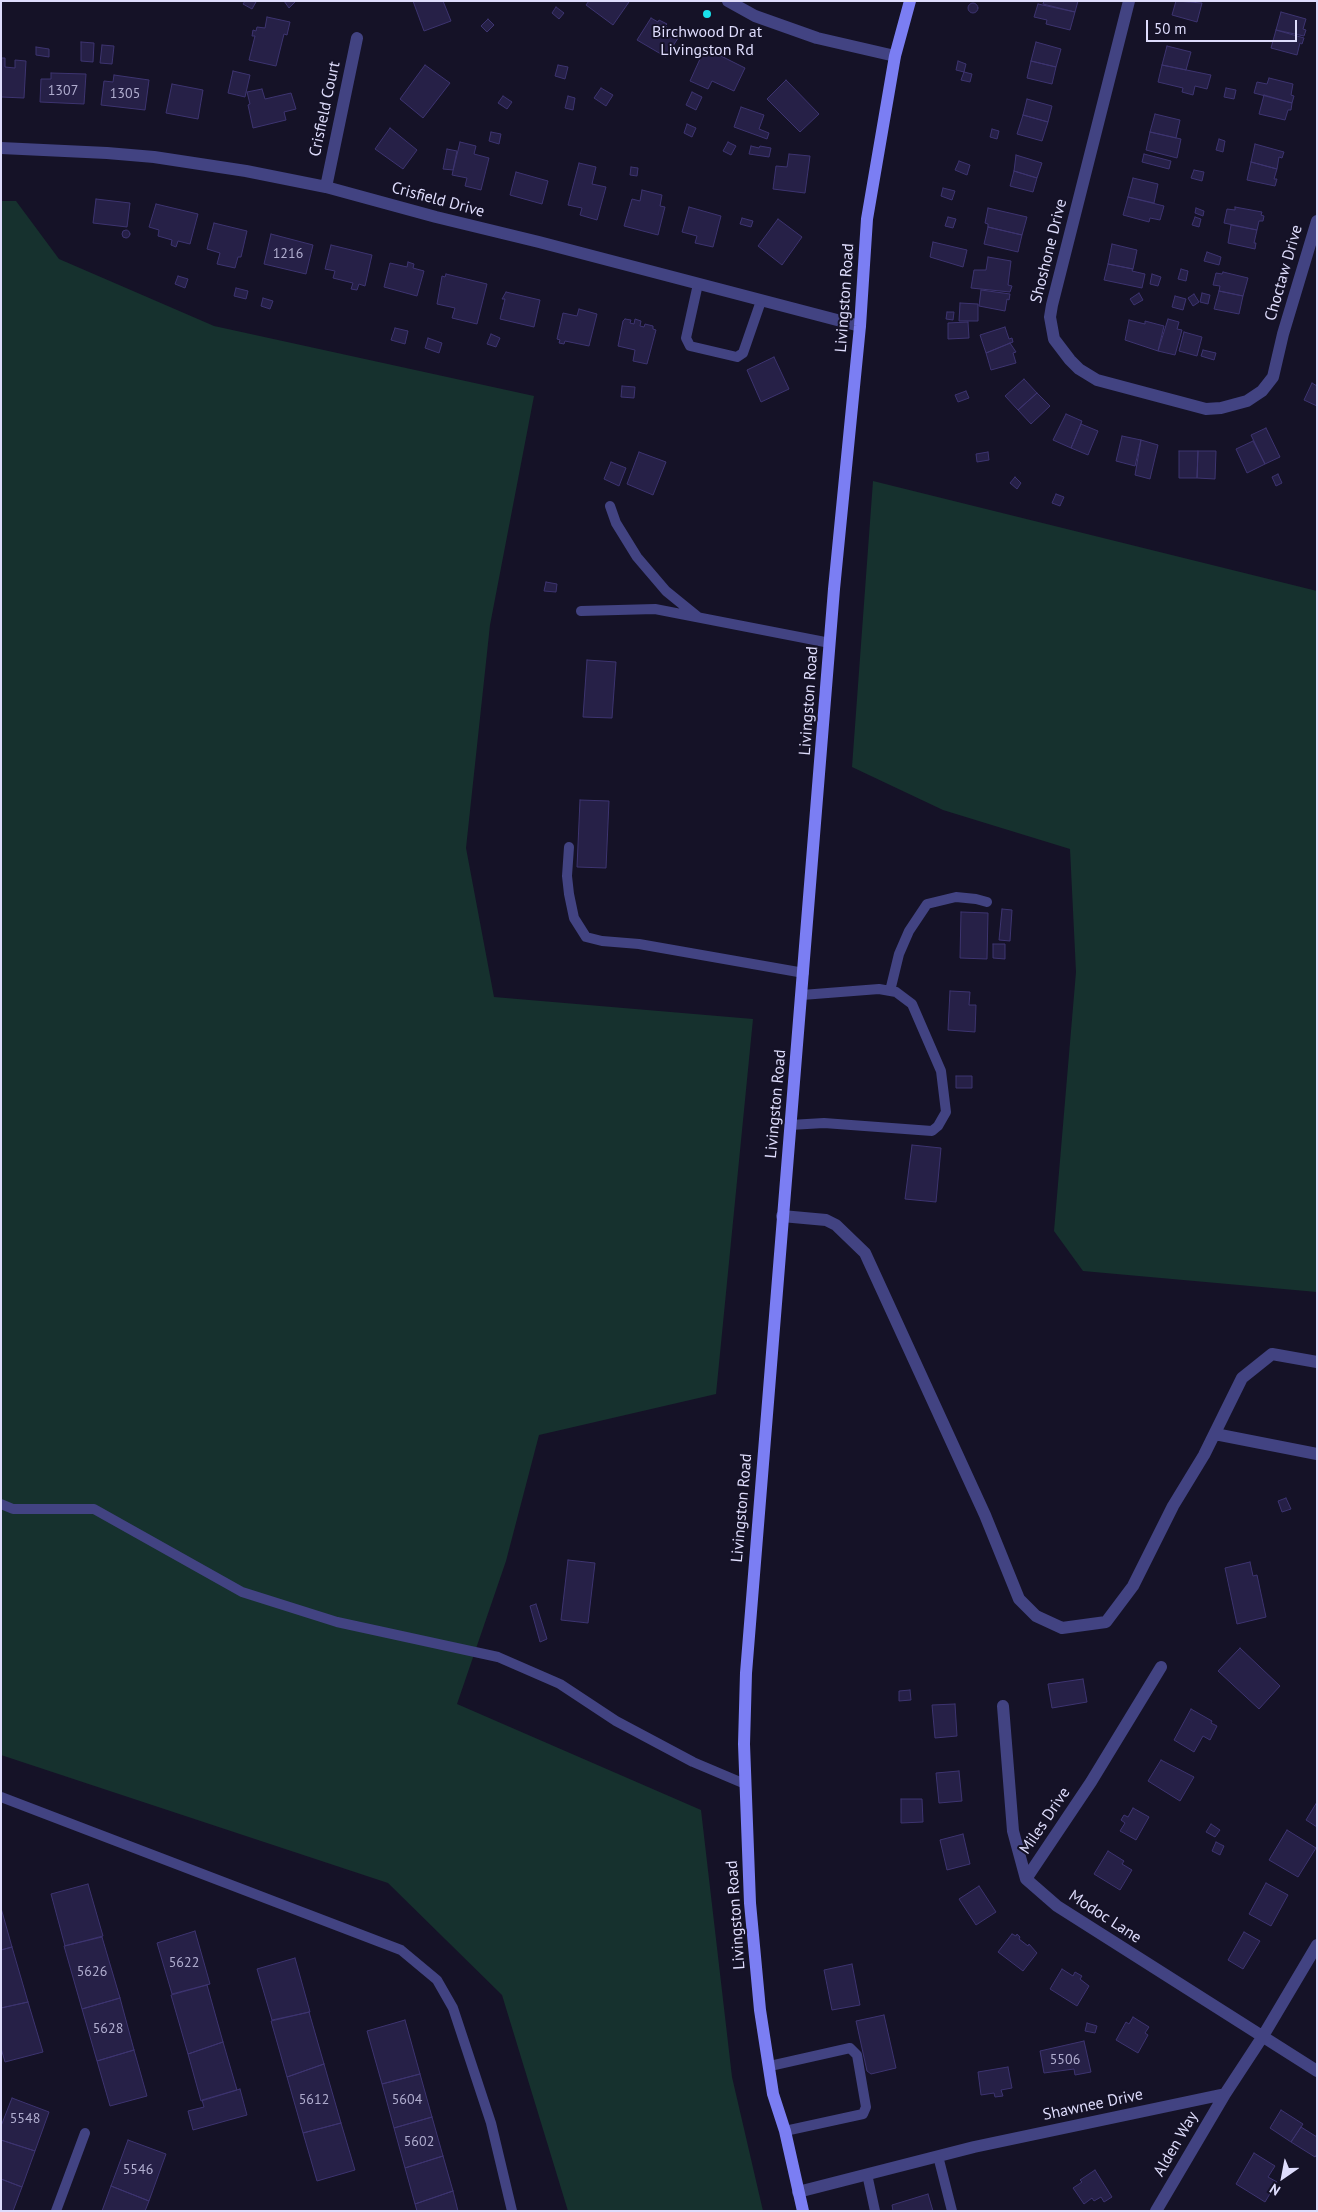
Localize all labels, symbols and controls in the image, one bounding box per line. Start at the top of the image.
marker: Birchwood Dr at Livingston Rd [701,8,713,20]
scale bar [1148,10,1299,42]
text: 50 m [1154,19,1187,38]
place label: Birchwood Dr at Livingston Rd [652,22,762,60]
street label: Crisfield Court [306,60,344,158]
house number: 1307 [48,83,78,99]
house number: 1305 [110,86,140,102]
street label: Crisfield Drive [389,178,487,222]
street label: Shoshone Drive [1027,197,1071,305]
street label: Choctaw Drive [1261,223,1307,323]
street label: Livingston Road [832,243,858,353]
house number: 1216 [273,246,303,262]
street label: Livingston Road [796,646,822,756]
street label: Livingston Road [762,1049,790,1159]
street label: Livingston Road [728,1453,756,1563]
street label: Miles Drive [1016,1784,1074,1858]
street label: Livingston Road [723,1860,749,1970]
street label: Modoc Lane [1065,1886,1145,1948]
house number: 5622 [169,1955,199,1971]
house number: 5626 [77,1964,107,1980]
house number: 5628 [93,2021,123,2037]
house number: 5506 [1050,2052,1080,2068]
street label: Shawnee Drive [1041,2085,1145,2125]
house number: 5612 [299,2092,329,2108]
house number: 5604 [392,2092,422,2108]
street label: Alden Way [1150,2108,1202,2180]
house number: 5548 [10,2111,40,2127]
house number: 5602 [404,2134,434,2150]
north arrow [1258,2152,1308,2202]
house number: 5546 [123,2162,153,2178]
text: N [1266,2180,1284,2200]

